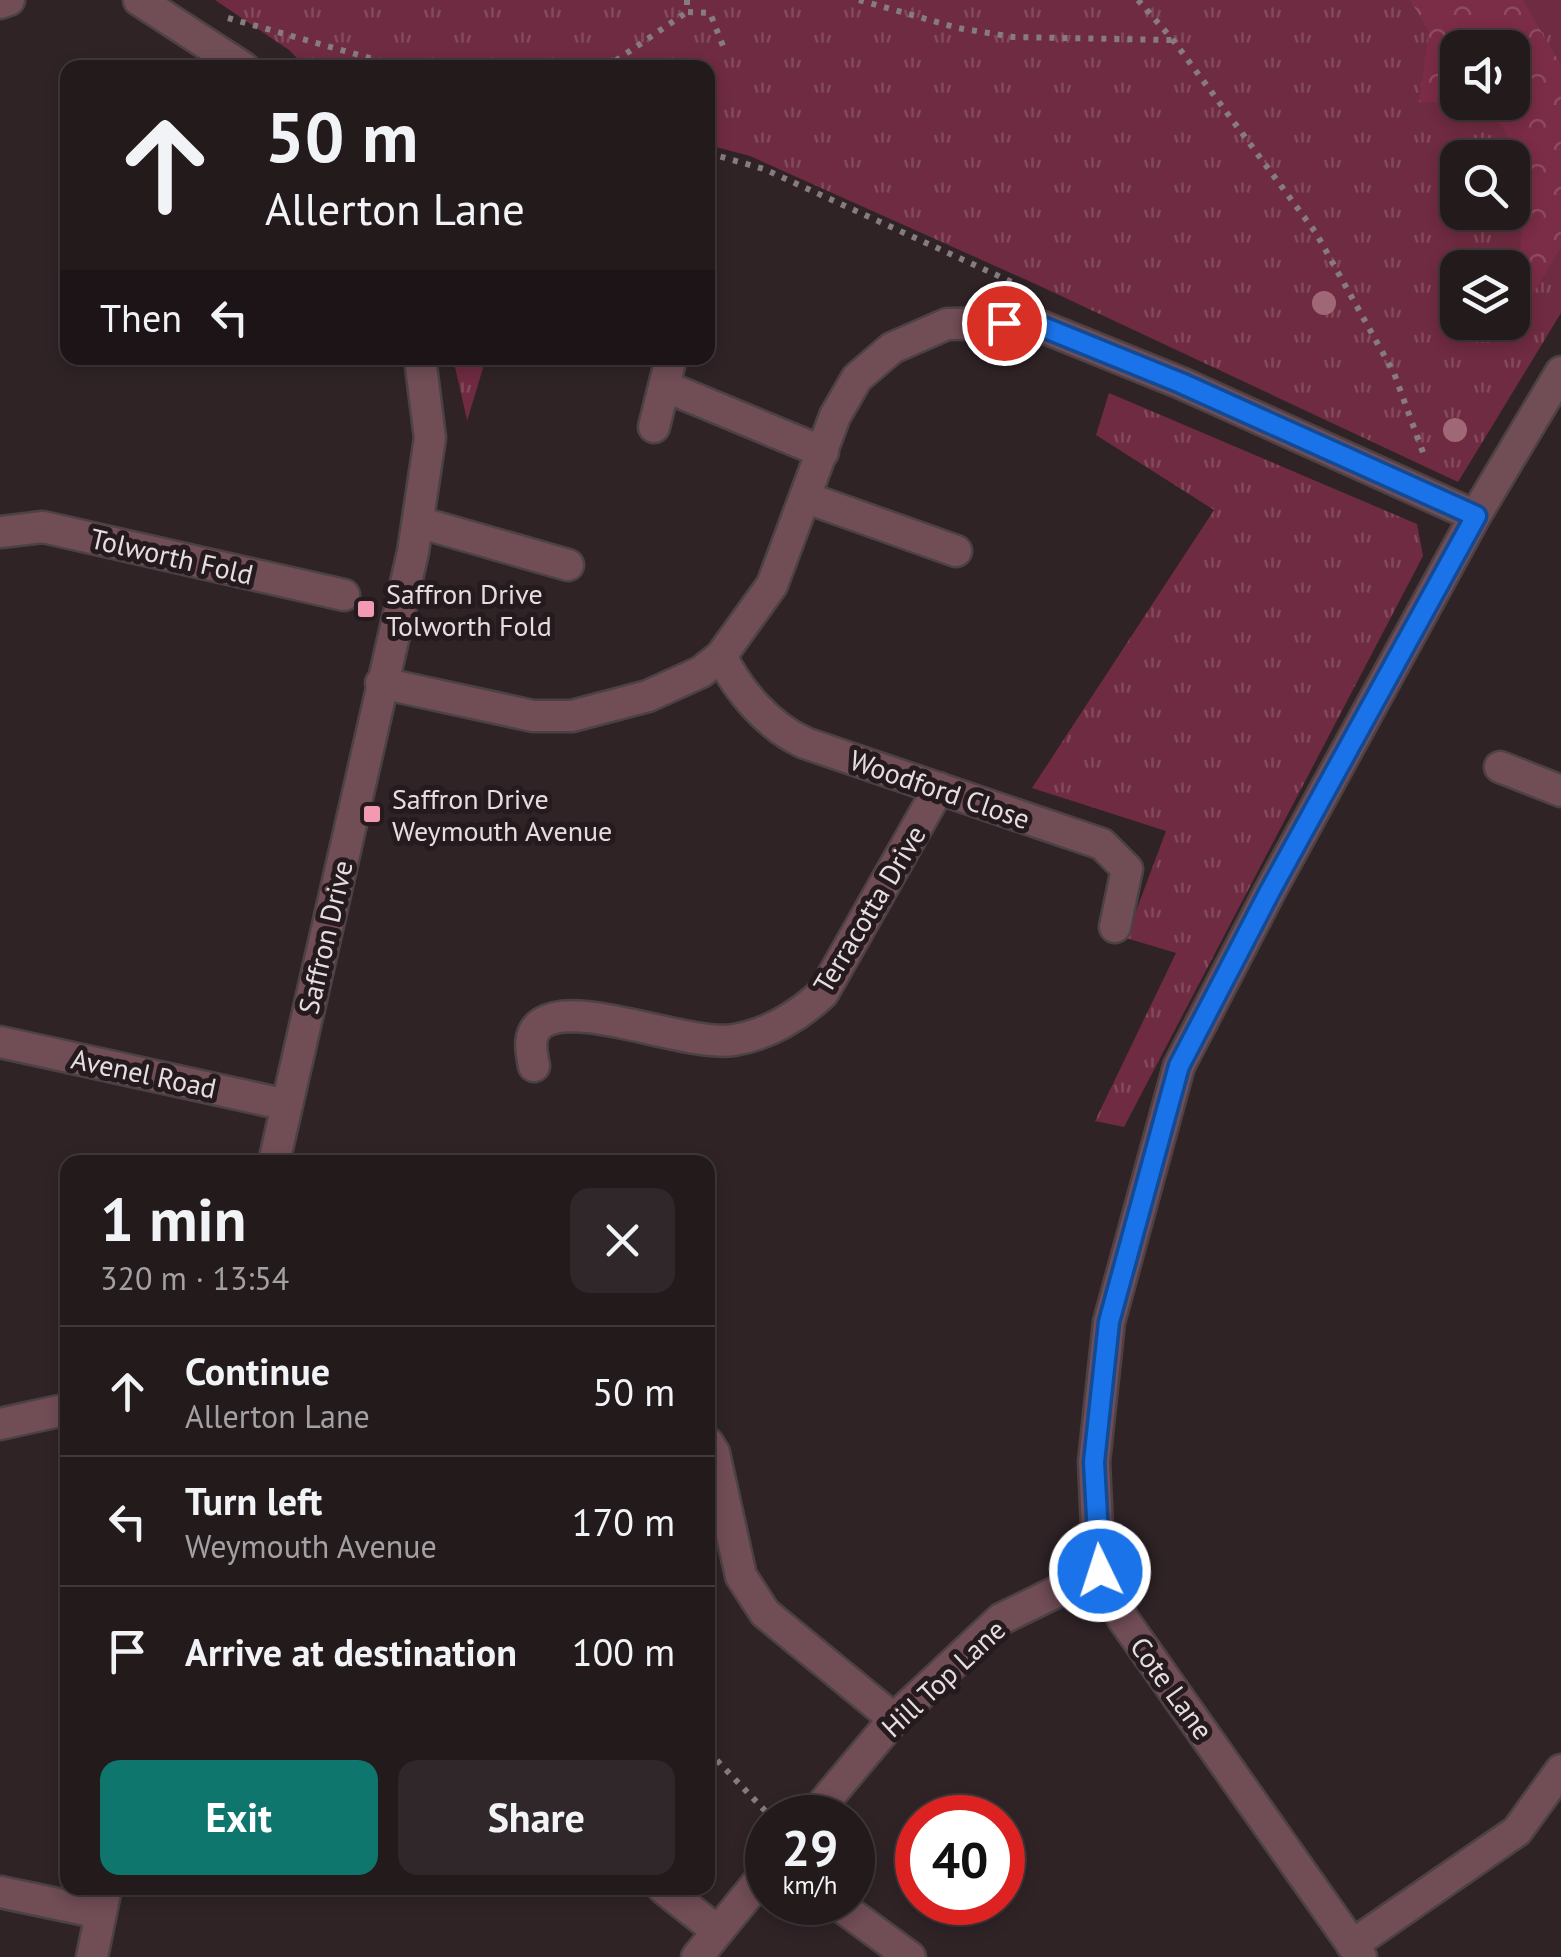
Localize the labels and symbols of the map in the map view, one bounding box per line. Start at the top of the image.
pin [962,281,1047,366]
street label: Tolworth Fold [87,519,257,593]
place label: Saffron Drive Tolworth Fold [386,575,552,644]
marker: Saffron Drive Tolworth Fold [355,598,377,620]
street label: Woodford Close [845,741,1035,837]
place label: Saffron Drive Weymouth Avenue [392,780,612,849]
marker: Saffron Drive Weymouth Avenue [361,803,383,825]
street label: Terracotta Drive [804,818,934,1000]
street label: Saffron Drive [289,856,361,1018]
street label: Avenel Road [68,1040,220,1106]
position arrow [1048,1519,1152,1623]
street label: Hill Top Lane [873,1611,1013,1745]
street label: Cote Lane [1122,1629,1222,1747]
speed limit sign: 40 [895,1795,1025,1925]

